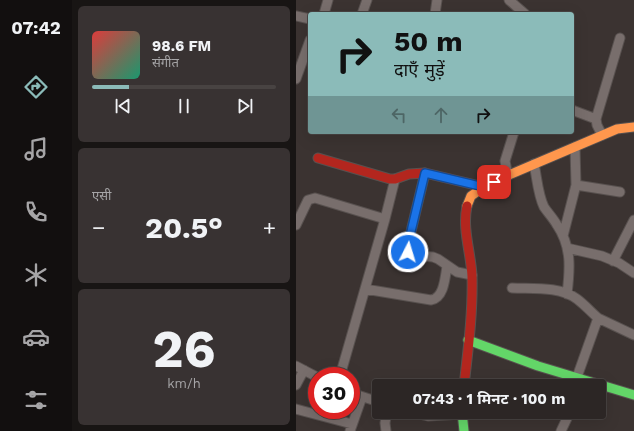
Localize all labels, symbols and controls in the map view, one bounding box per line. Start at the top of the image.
text: 07:42 [11,17,61,38]
text: 50 m [394,25,463,58]
icon: right [328,28,380,80]
text: 98.6 FM [152,37,211,55]
text: संगीत [152,55,179,70]
text: दाएँ मुड़ें [394,59,445,80]
icon: directions [22,73,50,101]
icon: previous [112,95,134,117]
icon: pause [173,95,195,117]
icon: next [234,95,256,117]
icon: left [388,104,410,126]
icon: ahead [430,104,452,126]
icon: right [472,104,494,126]
icon: music [22,135,50,163]
pin [477,165,511,199]
icon: arrive [483,171,505,193]
text: एसी [92,188,111,203]
icon: phone [22,198,50,226]
text: 20.5° [145,210,223,245]
text: − [92,215,105,240]
text: + [263,215,276,240]
position arrow [387,231,429,273]
icon: climate [22,261,50,289]
text: 26 [152,319,216,380]
icon: car [22,323,50,351]
speed limit sign: 30 [308,367,360,419]
text: km/h [167,376,201,391]
icon: filters [22,386,50,414]
text: 07:43 · 1 मिनट · 100 m [413,390,565,408]

